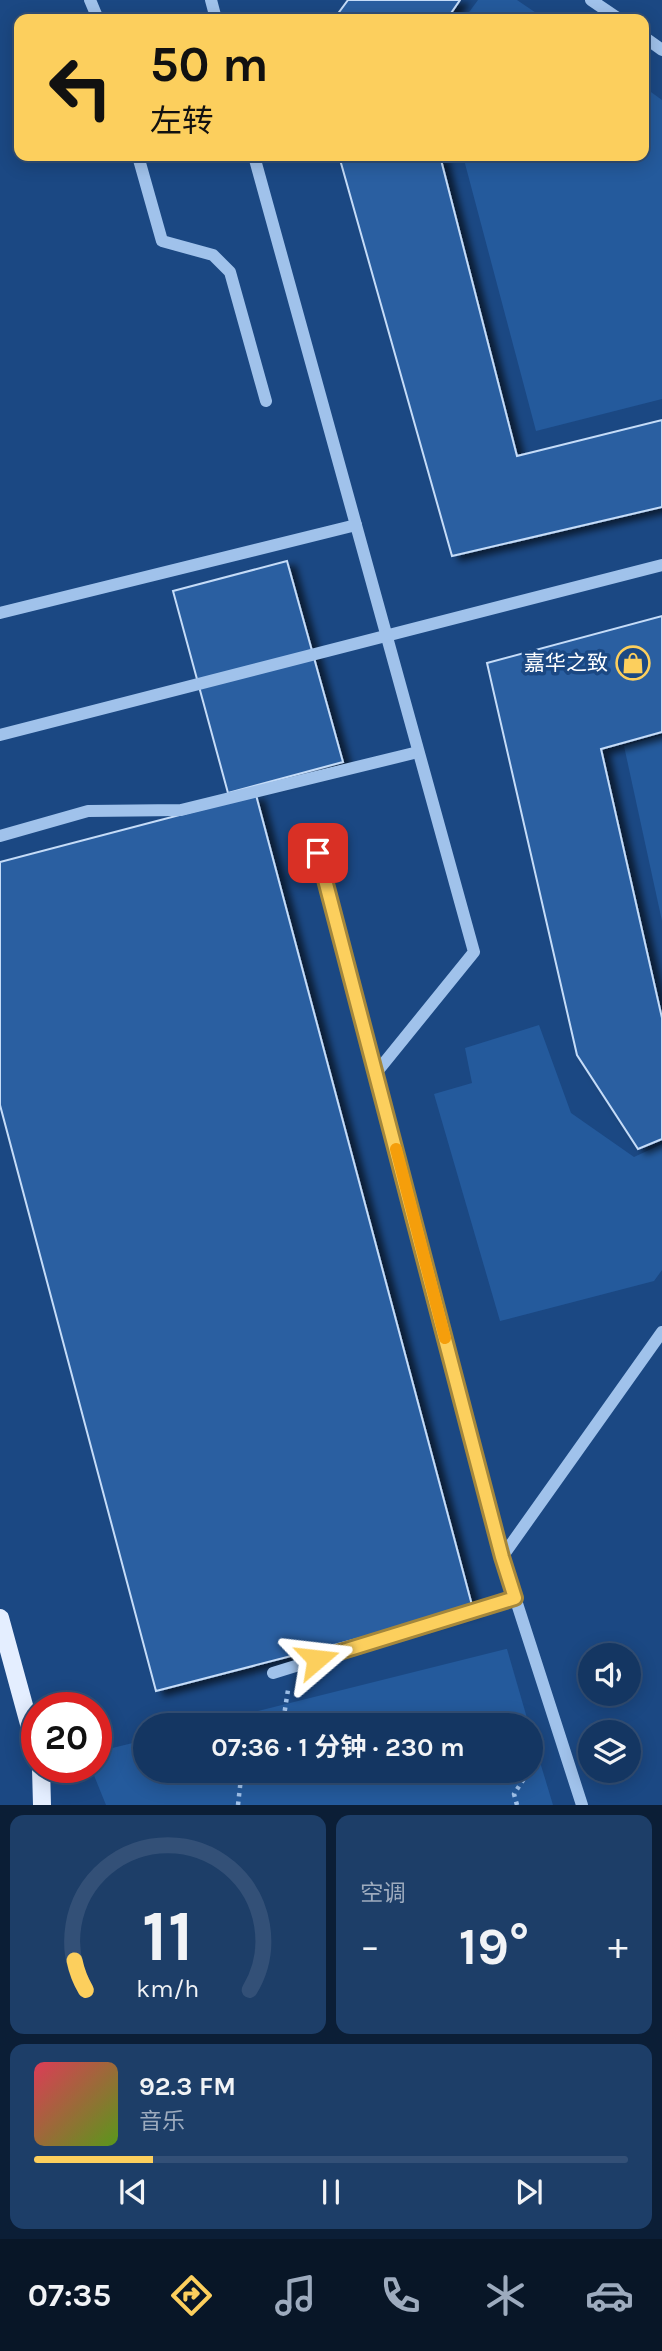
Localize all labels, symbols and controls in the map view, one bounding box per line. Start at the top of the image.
text: 50 m [150,36,268,93]
icon: left [35,42,126,133]
text: 左转 [150,103,214,140]
shop icon: 嘉华之致 [614,644,652,682]
place label: 嘉华之致 [524,651,608,675]
pin [288,823,348,883]
icon: arrive [299,834,337,872]
position arrow [280,1622,354,1696]
map controls [578,1643,641,1783]
button: sound [578,1643,641,1706]
speed limit sign: 20 [21,1692,112,1783]
button: layers [578,1720,641,1783]
text: 07:36 · 1 分钟 · 230 m [211,1732,465,1763]
text: 空调 [360,1880,406,1907]
text: 11 [142,1894,194,1979]
text: 19° [459,1916,529,1977]
text: − [360,1924,380,1969]
text: + [608,1924,628,1969]
text: km/h [136,1974,200,2003]
text: 92.3 FM [139,2071,236,2102]
text: 音乐 [139,2108,185,2135]
icon: previous [114,2173,152,2211]
icon: pause [312,2173,350,2211]
icon: next [510,2173,548,2211]
icon: directions [167,2271,216,2320]
icon: music [271,2271,320,2320]
icon: phone [376,2271,425,2320]
icon: climate [481,2271,530,2320]
icon: car [585,2271,634,2320]
text: 07:35 [28,2277,111,2314]

